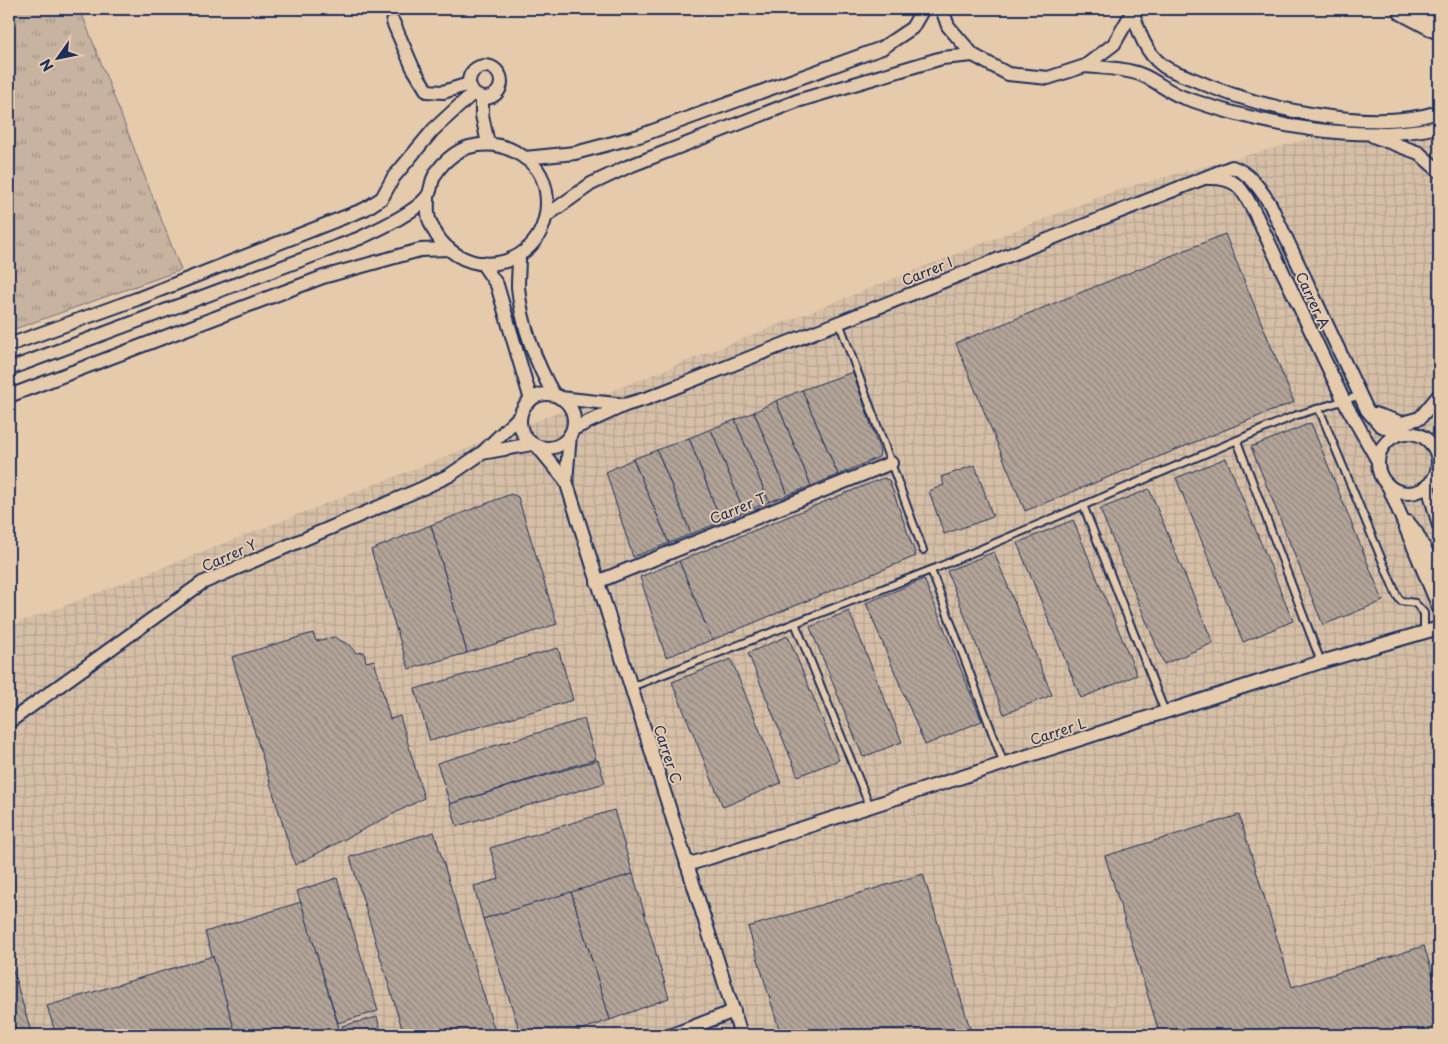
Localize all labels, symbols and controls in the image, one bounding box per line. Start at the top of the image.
north arrow [32,32,82,82]
text: N [35,55,59,76]
street label: Carrer I [898,251,956,291]
street label: Carrer A [1291,268,1335,332]
street label: Carrer T [707,487,770,529]
street label: Carrer Y [198,533,260,576]
street label: Carrer L [1027,712,1089,750]
street label: Carrer C [649,722,687,786]

